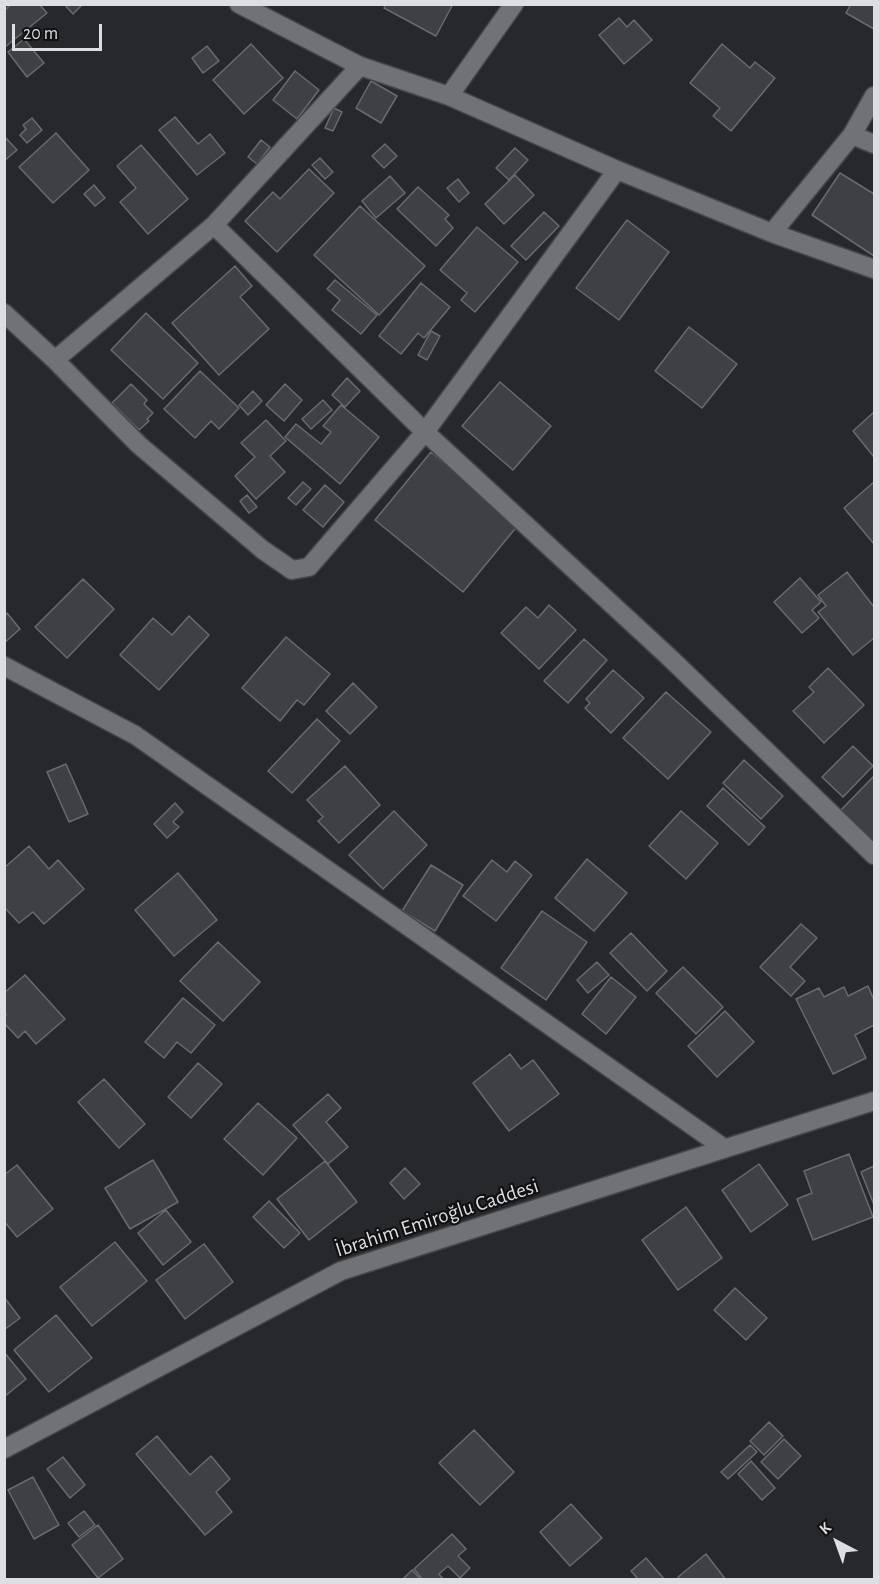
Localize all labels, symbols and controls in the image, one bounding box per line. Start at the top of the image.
scale bar [15,12,105,50]
text: 20 m [23,25,58,43]
street label: İbrahim Emiroğlu Caddesi [332,1173,542,1263]
north arrow [807,1512,867,1572]
text: K [816,1519,834,1538]

